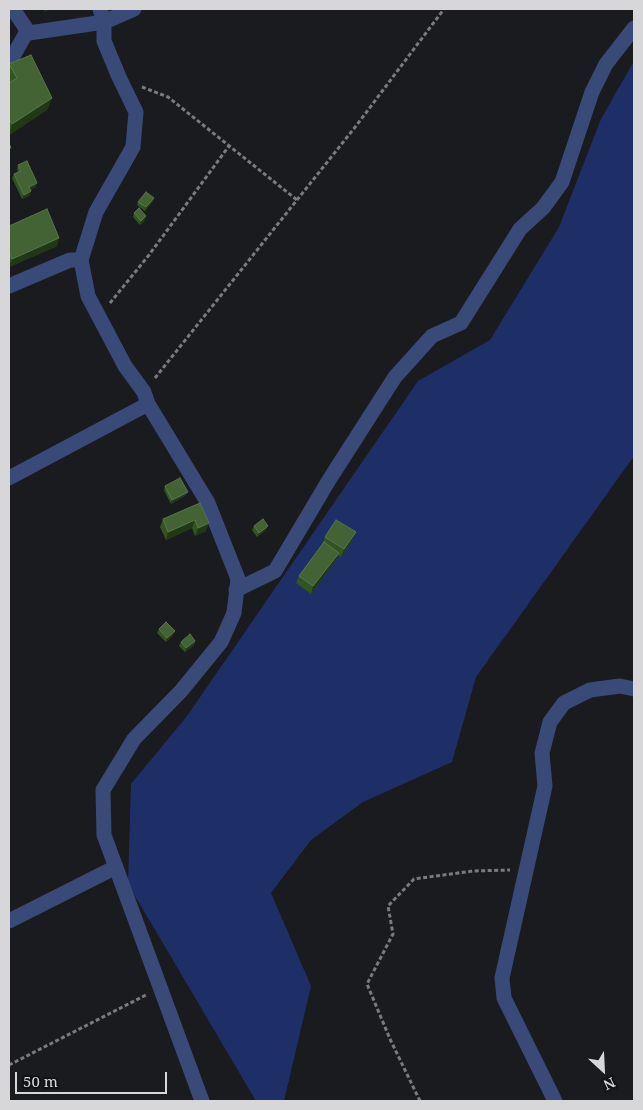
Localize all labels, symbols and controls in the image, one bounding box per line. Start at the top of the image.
north arrow [578,1045,628,1095]
scale bar [18,1062,170,1094]
text: 50 m [23,1071,58,1091]
text: N [601,1073,619,1095]

